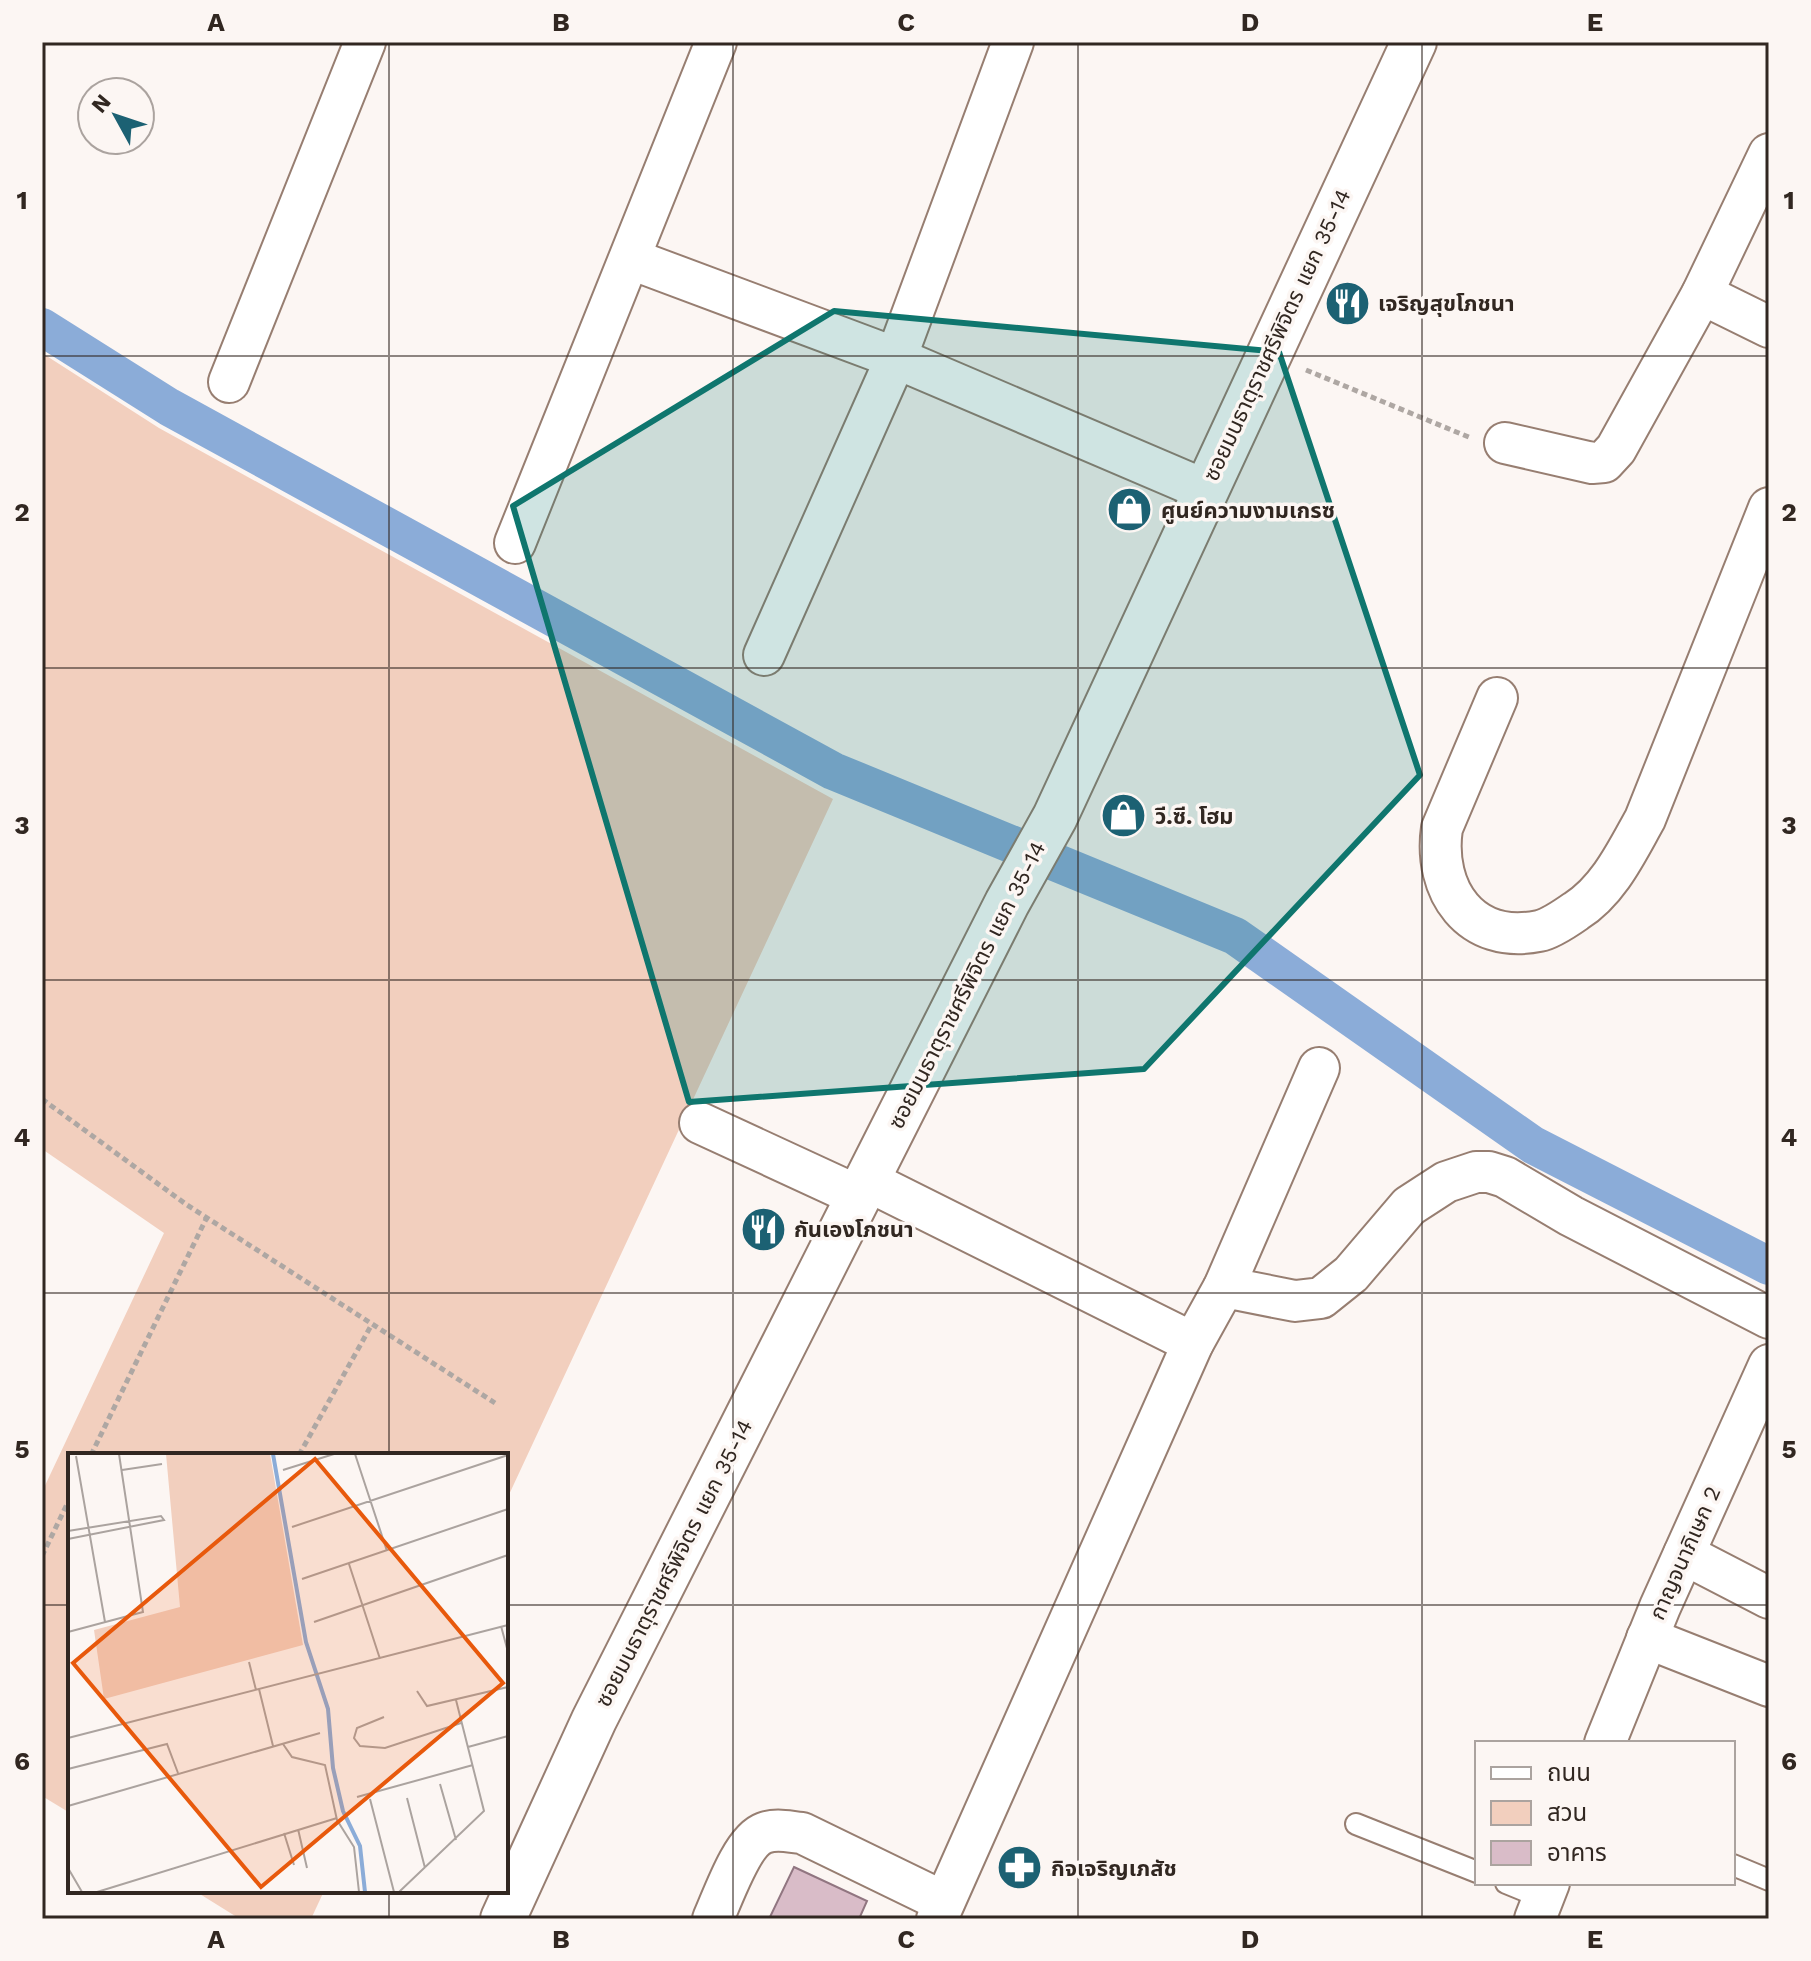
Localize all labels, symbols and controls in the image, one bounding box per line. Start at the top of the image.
text: A [207,7,225,37]
text: B [552,7,570,37]
text: C [897,7,915,37]
text: D [1241,7,1259,37]
text: E [1587,7,1603,37]
north arrow [76,76,156,156]
text: N [86,89,116,118]
text: 1 [16,185,28,215]
street label: ซอยมนธาตุราชศรีพิจิตร แยก 35-14 [1198,185,1357,485]
text: 1 [1783,185,1795,215]
restaurant icon: เจริญสุขโภชนา [1323,279,1371,327]
place label: เจริญสุขโภชนา [1378,291,1515,317]
shop icon: ศูนย์ความงามเกรซ [1106,486,1154,534]
text: 2 [14,497,30,527]
text: 2 [1781,497,1797,527]
place label: ศูนย์ความงามเกรซ [1161,498,1335,524]
shop icon: วี.ซี. โฮม [1100,792,1148,840]
place label: วี.ซี. โฮม [1155,804,1234,829]
text: 3 [14,810,30,840]
text: 3 [1781,810,1797,840]
street label: ซอยมนธาตุราชศรีพิจิตร แยก 35-14 [883,837,1051,1133]
text: 4 [14,1122,31,1152]
text: 4 [1781,1122,1798,1152]
restaurant icon: กันเองโภชนา [739,1205,787,1253]
place label: กันเองโภชนา [794,1217,914,1242]
street label: ซอยมนธาตุราชศรีพิจิตร แยก 35-14 [590,1415,758,1711]
text: 5 [14,1434,30,1464]
text: 5 [1781,1434,1797,1464]
inset map [68,1453,508,1893]
street label: กาญจนาภิเษก 2 [1644,1482,1726,1624]
legend [1475,1741,1735,1885]
text: 6 [14,1746,30,1776]
text: 6 [1781,1746,1797,1776]
text: ถนน [1547,1759,1591,1787]
text: สวน [1547,1799,1587,1827]
text: อาคาร [1547,1839,1607,1867]
pharmacy icon: กิจเจริญเภสัช [996,1844,1044,1892]
place label: กิจเจริญเภสัช [1051,1856,1177,1881]
text: A [207,1924,225,1954]
text: B [552,1924,570,1954]
text: C [897,1924,915,1954]
text: D [1241,1924,1259,1954]
text: E [1587,1924,1603,1954]

